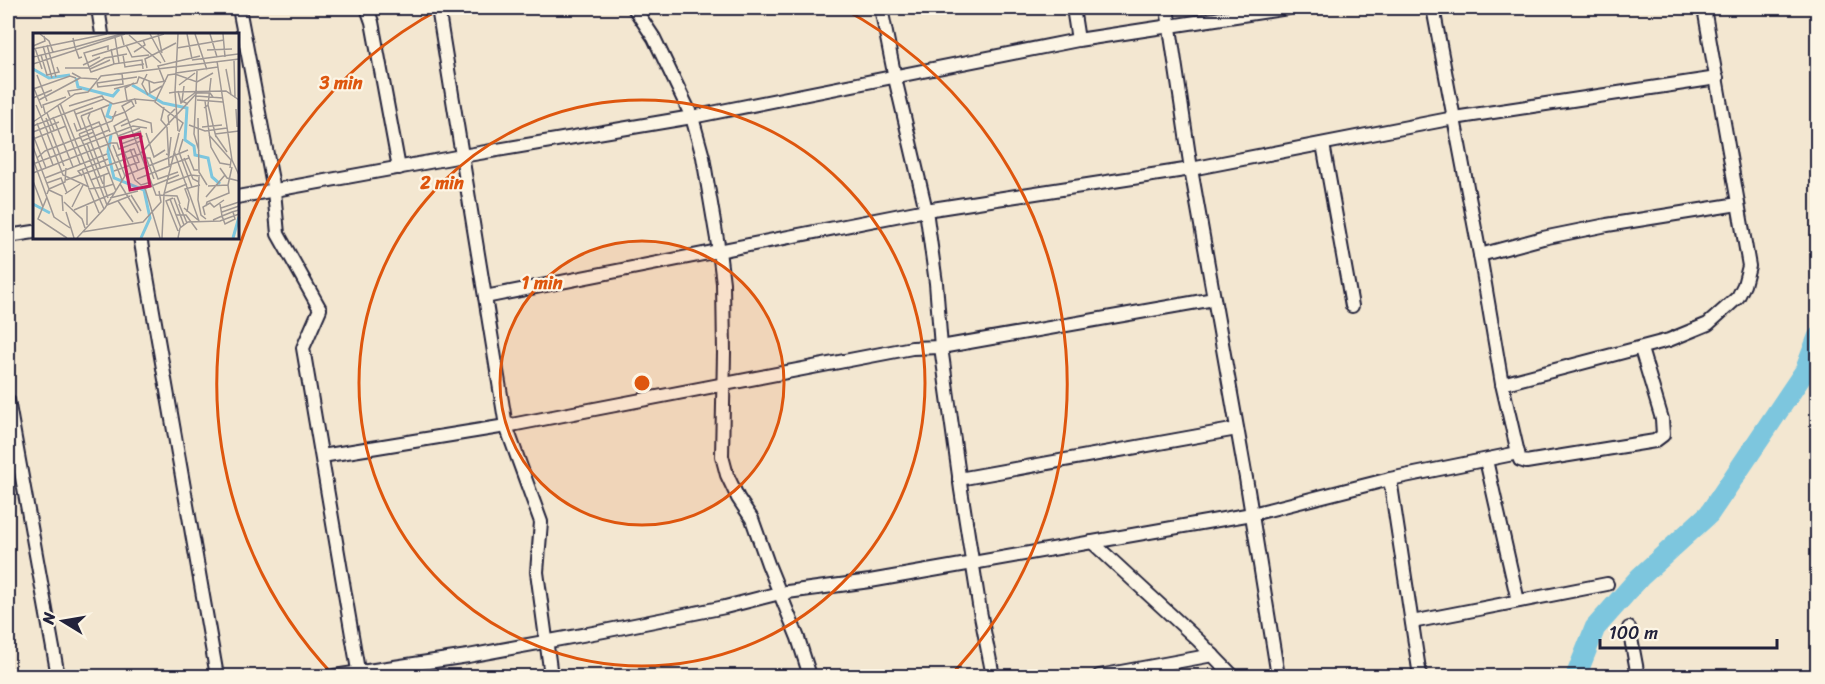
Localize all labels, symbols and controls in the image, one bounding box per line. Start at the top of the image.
inset map [33,33,238,238]
text: 3 min [318,67,363,99]
text: 2 min [419,167,464,199]
text: 1 min [522,267,563,299]
centre of rings [632,373,652,393]
north arrow [33,591,93,651]
text: N [33,609,64,627]
scale bar [1600,612,1777,650]
text: 100 m [1609,617,1658,649]

